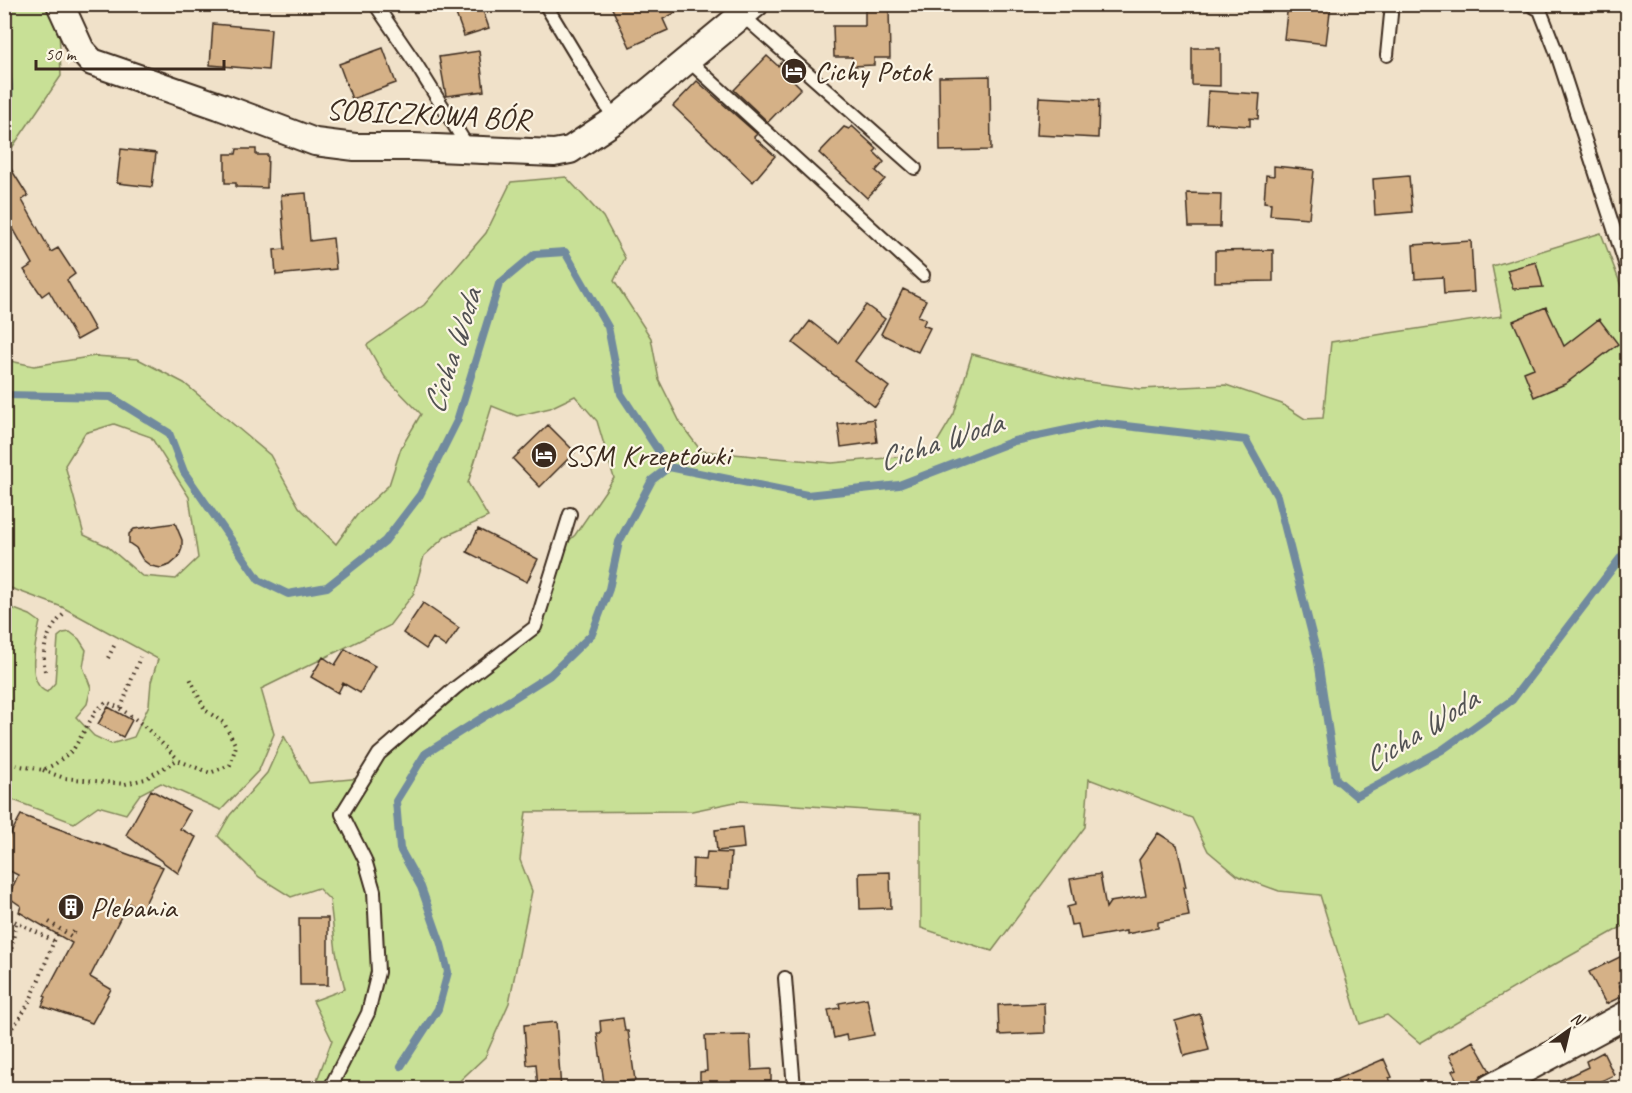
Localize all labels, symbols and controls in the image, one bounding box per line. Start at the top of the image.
scale bar [36,33,224,71]
text: 50 m [45,43,78,65]
place label: Cichy Potok [814,52,933,90]
hotel icon: Cichy Potok [779,56,809,86]
street label: SOBICZKOWA BÓR [325,90,535,139]
water label: Cicha Woda [413,281,492,418]
water label: Cicha Woda [873,401,1010,480]
place label: SSM Krzeptówki [564,436,734,474]
hotel icon: SSM Krzeptówki [529,440,559,470]
water label: Cicha Woda [1355,677,1488,781]
place label: Plebania [90,888,178,926]
building icon: Plebania [56,892,86,922]
north arrow [1539,1000,1599,1060]
text: N [1567,1007,1589,1031]

